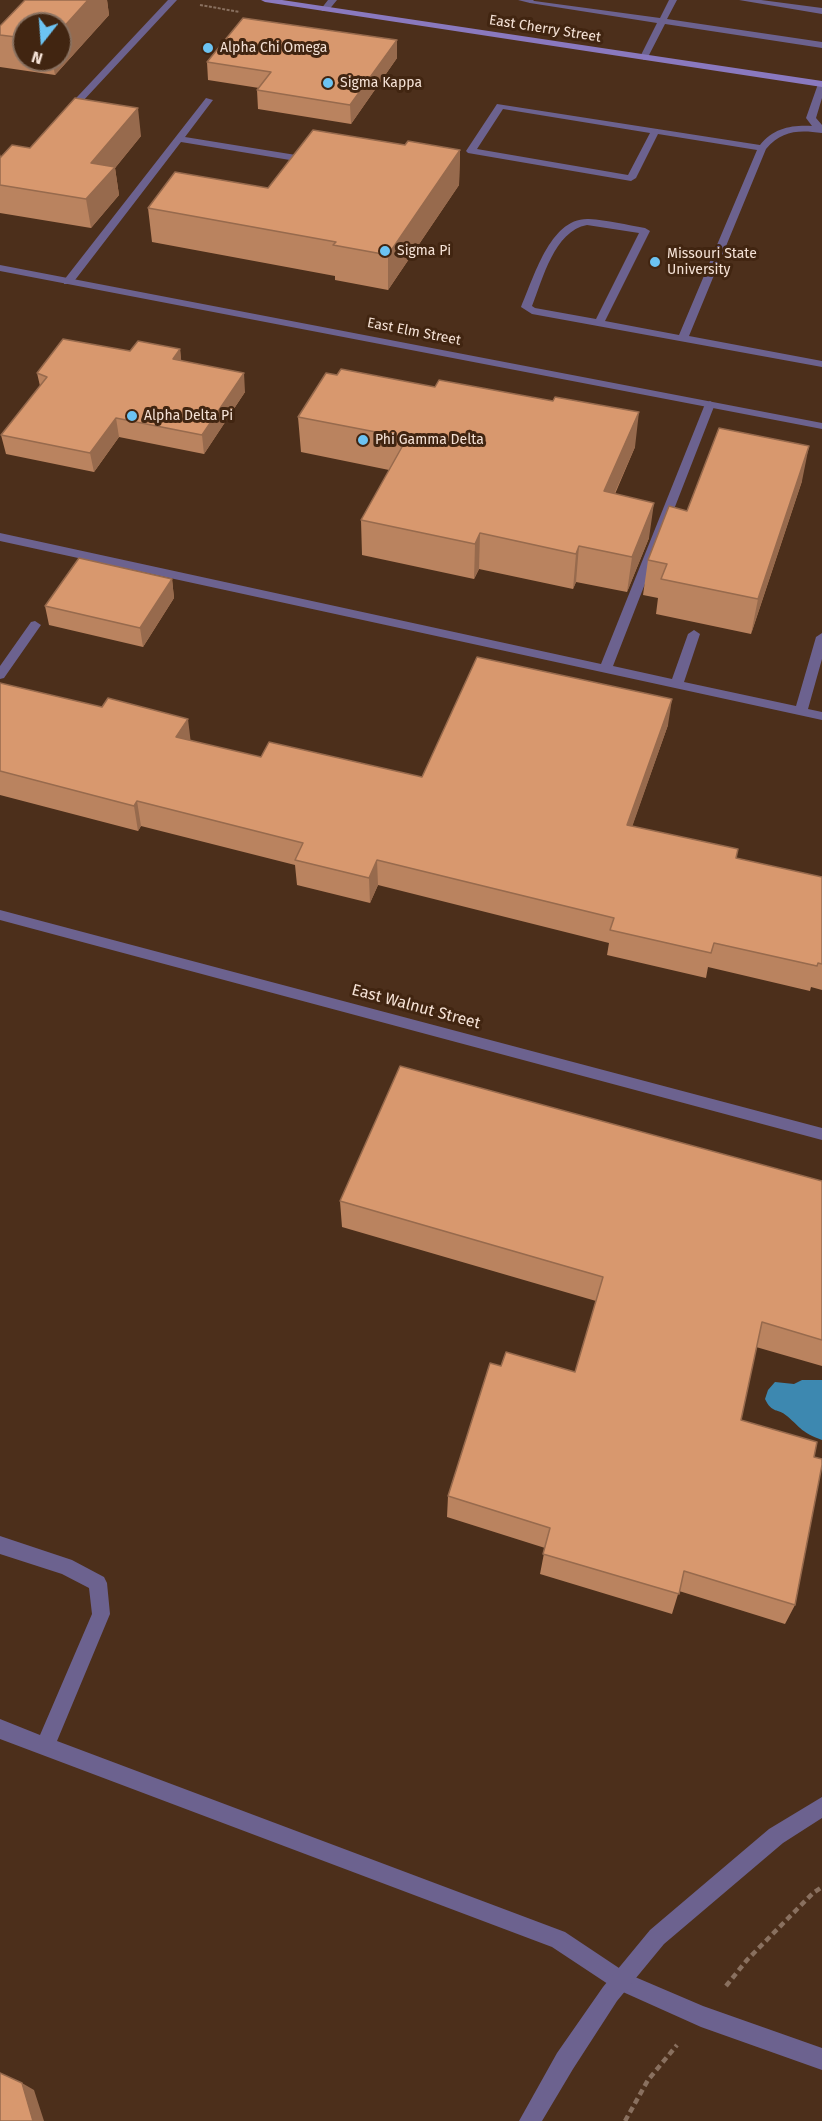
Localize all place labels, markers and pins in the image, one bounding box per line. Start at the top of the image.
place label: Alpha Chi Omega [220,40,327,56]
marker: Alpha Chi Omega [201,41,215,55]
place label: Sigma Kappa [340,75,422,91]
marker: Sigma Kappa [321,76,335,90]
place label: Sigma Pi [397,243,451,259]
marker: Sigma Pi [378,244,392,258]
place label: Missouri State University [667,246,757,278]
marker: Missouri State University [648,255,662,269]
place label: Alpha Delta Pi [144,408,233,424]
marker: Alpha Delta Pi [125,409,139,423]
place label: Phi Gamma Delta [375,432,484,448]
marker: Phi Gamma Delta [356,433,370,447]

